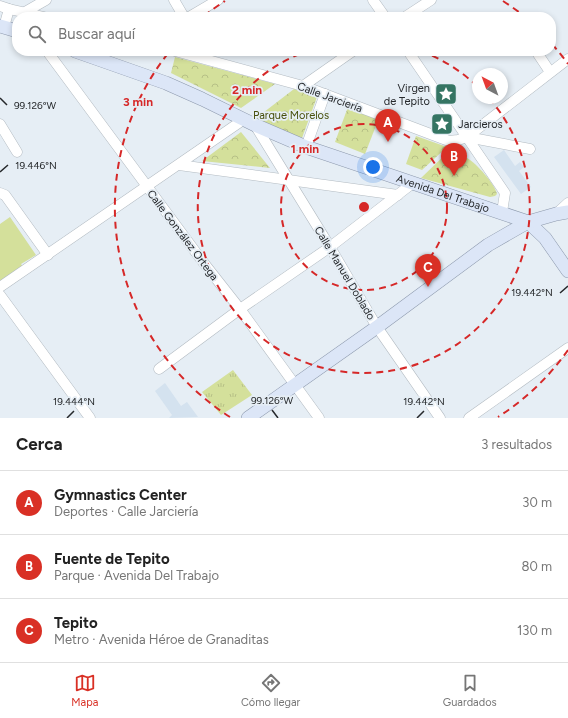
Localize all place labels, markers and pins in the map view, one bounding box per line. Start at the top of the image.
place icon: Virgen de Tepito [433,81,459,107]
place label: Virgen de Tepito [384,82,430,108]
pin: A [375,109,401,142]
place icon: Jarcieros [429,111,455,137]
place label: Jarcieros [458,118,503,131]
pin: B [441,143,467,176]
centre of rings [357,200,371,214]
pin: C [415,254,441,287]

